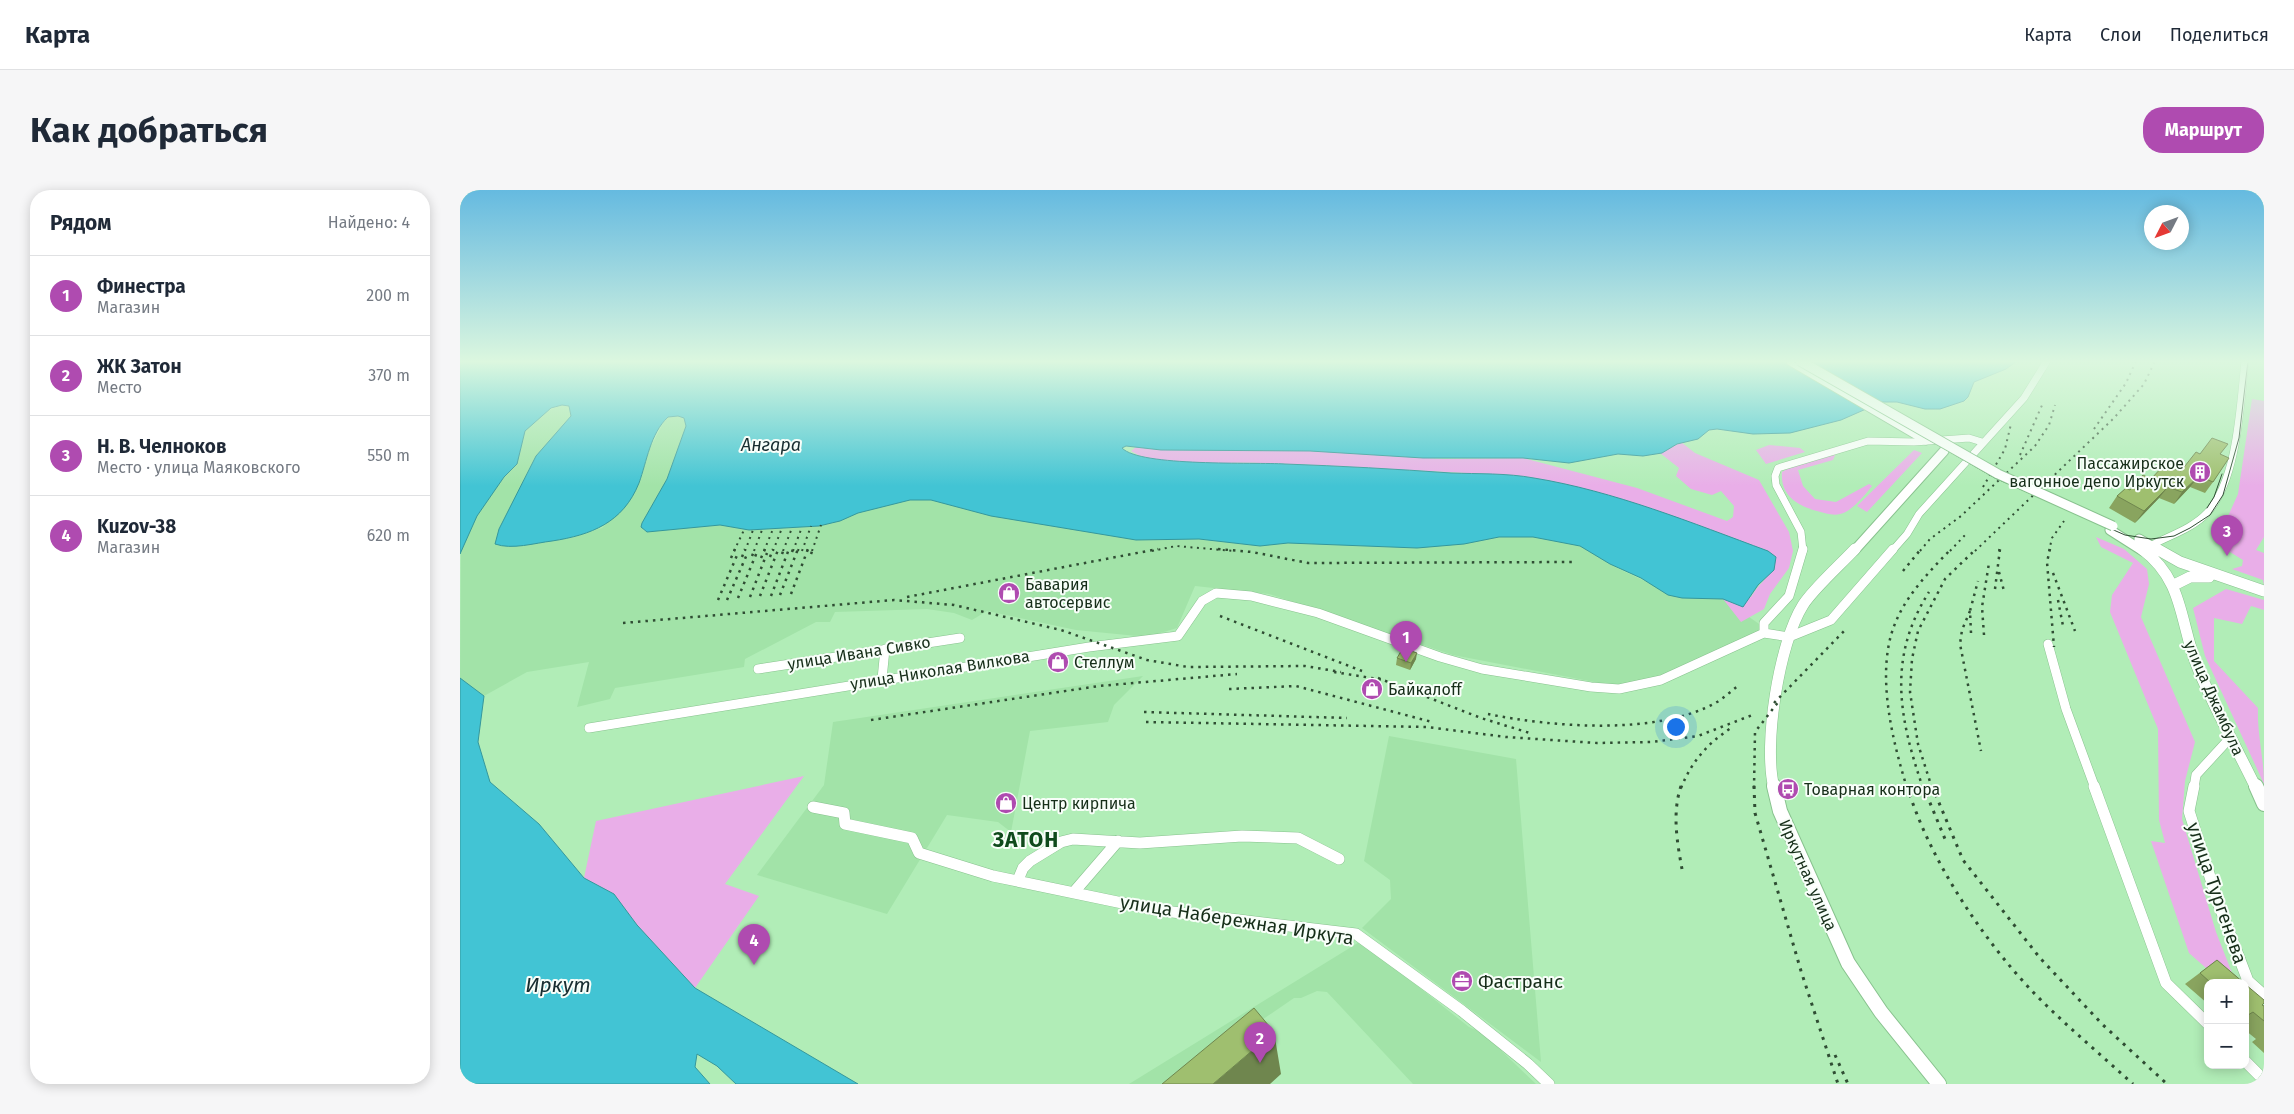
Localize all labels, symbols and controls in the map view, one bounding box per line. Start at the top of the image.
text: Карта [25,21,90,49]
text: Карта [2024,24,2072,46]
text: Слои [2100,24,2142,46]
text: Поделиться [2170,24,2269,46]
button: Маршрут [2143,107,2264,153]
text: Как добраться [30,109,268,151]
north arrow [2144,205,2189,250]
text: Рядом [50,210,111,236]
text: Найдено: 4 [328,213,410,232]
text: Финестра [97,275,186,298]
text: 1 [62,286,70,305]
text: 200 m [366,286,410,305]
text: Магазин [97,298,160,317]
text: ЖК Затон [97,355,182,378]
text: 2 [62,366,70,385]
text: 370 m [368,366,410,385]
text: Место [97,378,142,397]
water label: Ангара [740,434,801,456]
text: Н. В. Челноков [97,435,226,458]
text: 3 [62,446,70,465]
text: 550 m [367,446,410,465]
place label: Пассажирское вагонное депо Иркутск [2009,454,2185,491]
text: Место · улица Маяковского [97,458,301,477]
building icon: Пассажирское вагонное депо Иркутск [2188,460,2212,484]
text: Kuzov-38 [97,515,176,538]
pin: 3 [2211,515,2243,556]
text: 4 [61,526,71,545]
text: 620 m [367,526,410,545]
text: Магазин [97,538,160,557]
place label: Бавария автосервис [1025,575,1111,612]
shop icon: Бавария автосервис [997,581,1021,605]
pin: 1 [1390,621,1422,662]
street label: улица Ивана Сивко [786,632,932,674]
street label: улица Джамбула [2180,637,2248,759]
street label: улица Николая Вилкова [849,646,1031,694]
shop icon: Стеллум [1046,650,1070,674]
place label: Стеллум [1074,653,1135,672]
shop icon: Байкалoff [1360,677,1384,701]
place label: Байкалoff [1388,680,1463,699]
your location [1663,714,1689,740]
bus stop icon: Товарная контора [1776,777,1800,801]
place label: Товарная контора [1804,780,1940,799]
shop icon: Центр кирпича [994,791,1018,815]
place label: Центр кирпича [1022,794,1136,813]
street label: Иркутная улица [1775,816,1841,934]
street label: улица Тургенева [2182,819,2252,967]
district label: ЗАТОН [992,827,1059,853]
street label: улица Набережная Иркута [1118,890,1356,950]
pin: 4 [738,924,770,965]
office icon: Фастранс [1450,969,1474,993]
place label: Фастранс [1478,970,1563,993]
water label: Иркут [525,972,591,998]
map controls [2204,979,2249,1069]
button: + [2204,979,2249,1024]
pin: 2 [1244,1022,1276,1063]
button: − [2204,1024,2249,1069]

